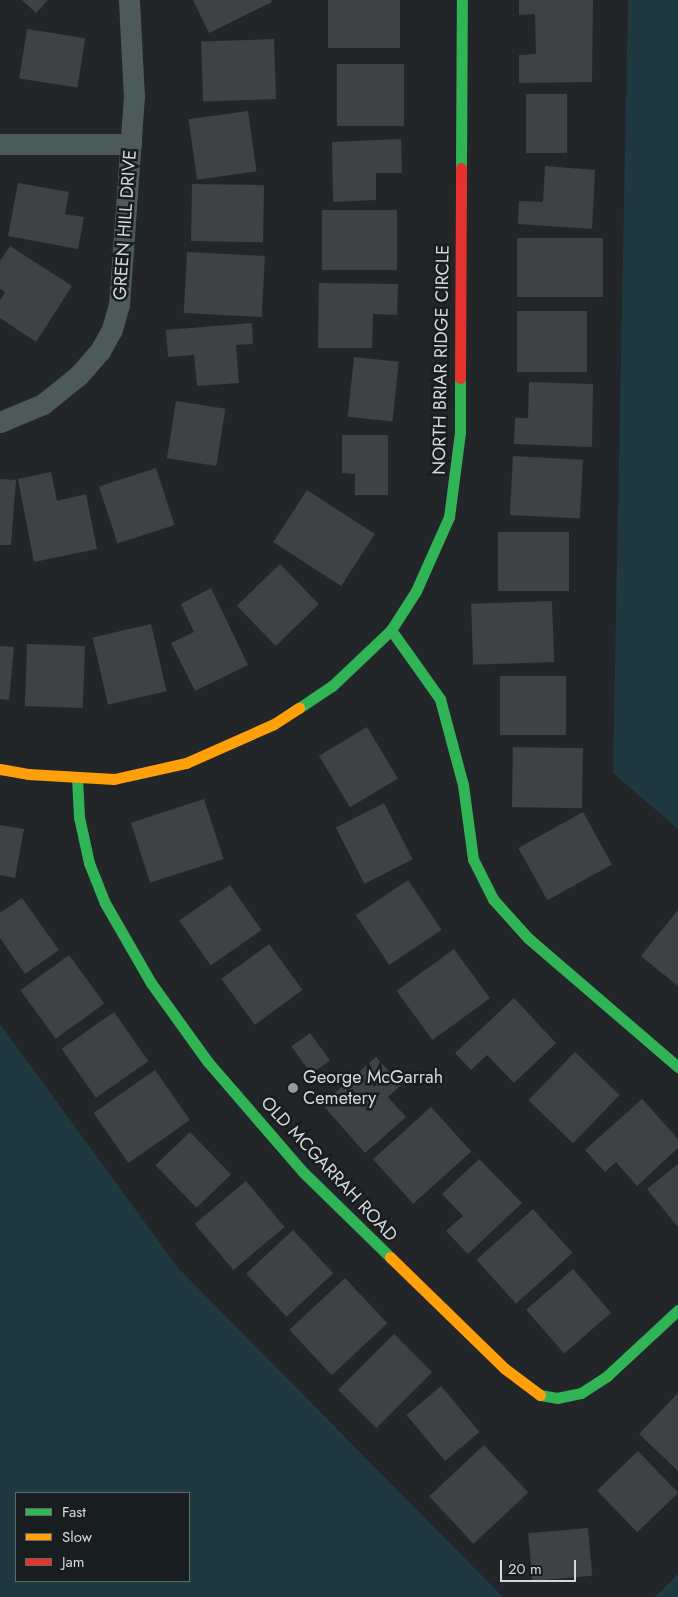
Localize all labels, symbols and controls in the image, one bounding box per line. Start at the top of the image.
street label: GREEN HILL DRIVE [109,149,141,301]
street label: NORTH BRIAR RIDGE CIRCLE [428,245,454,475]
place label: George McGarrah Cemetery [303,1067,443,1110]
marker: George McGarrah Cemetery [287,1082,299,1094]
street label: OLD MCGARRAH ROAD [256,1092,402,1246]
legend [15,1492,190,1582]
text: Fast [62,1501,86,1523]
text: Slow [62,1526,92,1548]
scale bar [503,1550,579,1582]
text: Jam [62,1551,85,1573]
text: 20 m [508,1558,542,1580]

